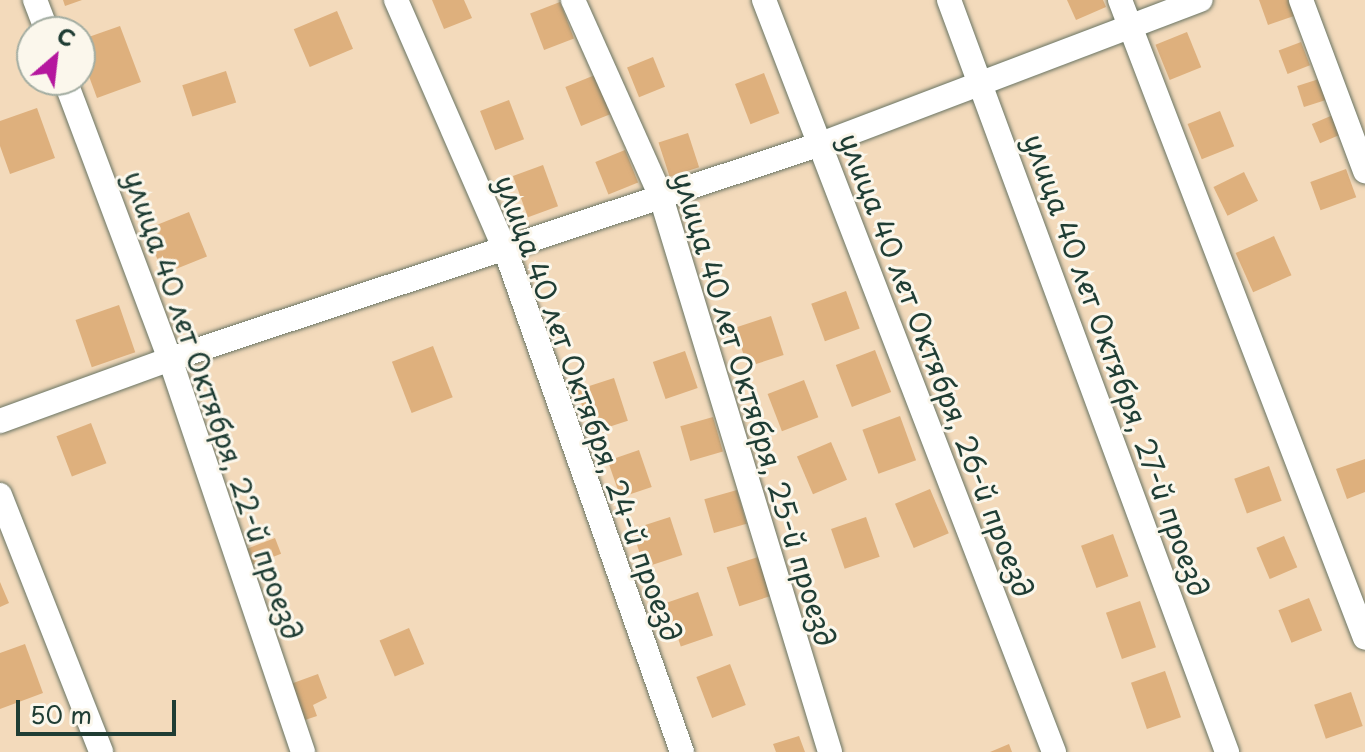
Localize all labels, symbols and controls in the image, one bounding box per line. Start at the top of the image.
north arrow [16,16,96,96]
text: С [52,18,82,55]
street label: улица 40 лет Октября, 26-й проезд [832,127,1042,603]
street label: улица 40 лет Октября, 27-й проезд [1017,128,1217,602]
street label: улица 40 лет Октября, 22-й проезд [117,165,311,645]
street label: улица 40 лет Октября, 25-й проезд [666,167,844,651]
street label: улица 40 лет Октября, 24-й проезд [488,169,690,647]
scale bar [20,684,180,734]
text: 50 m [30,696,92,732]

